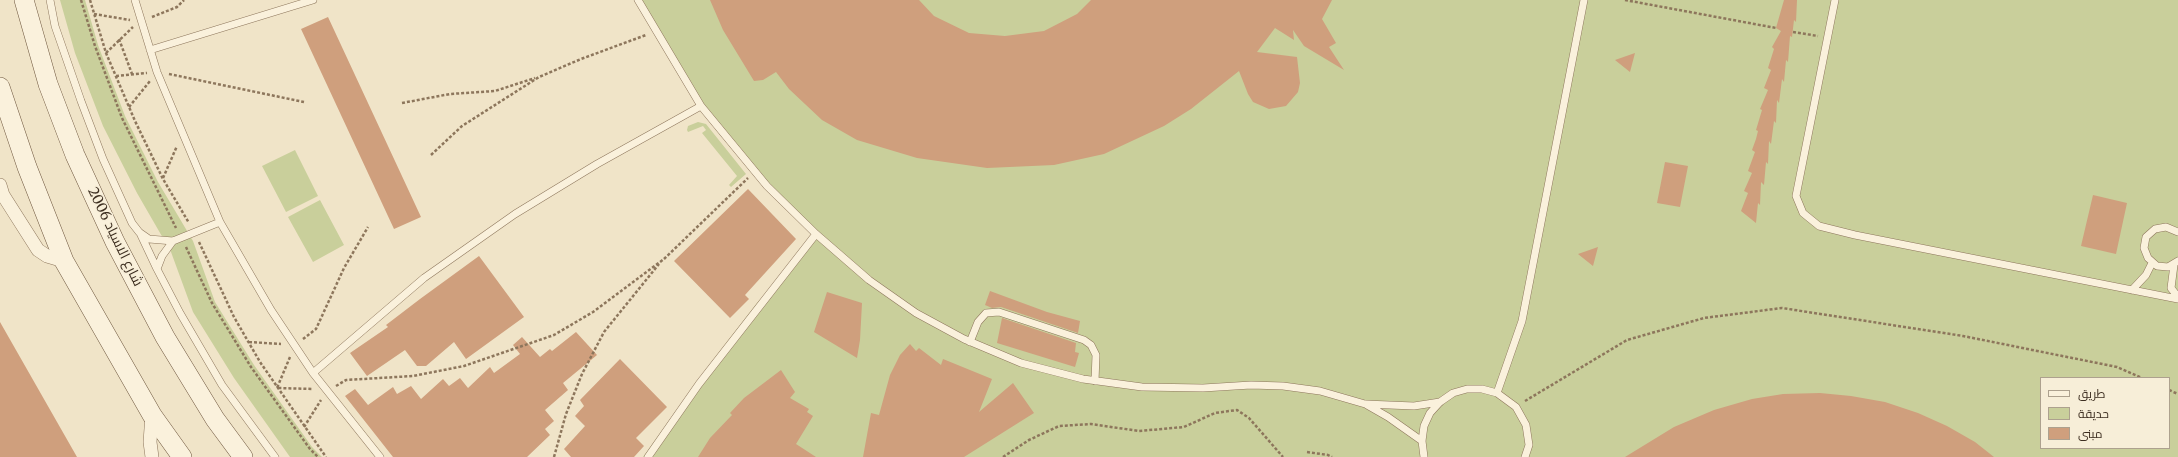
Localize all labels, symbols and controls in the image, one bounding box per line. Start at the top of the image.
street label: شارع الاسياد 2006 [84,185,146,289]
legend [2040,377,2170,449]
text: طريق [2078,386,2105,401]
text: حديقة [2078,406,2109,421]
text: مبنى [2078,426,2103,441]

